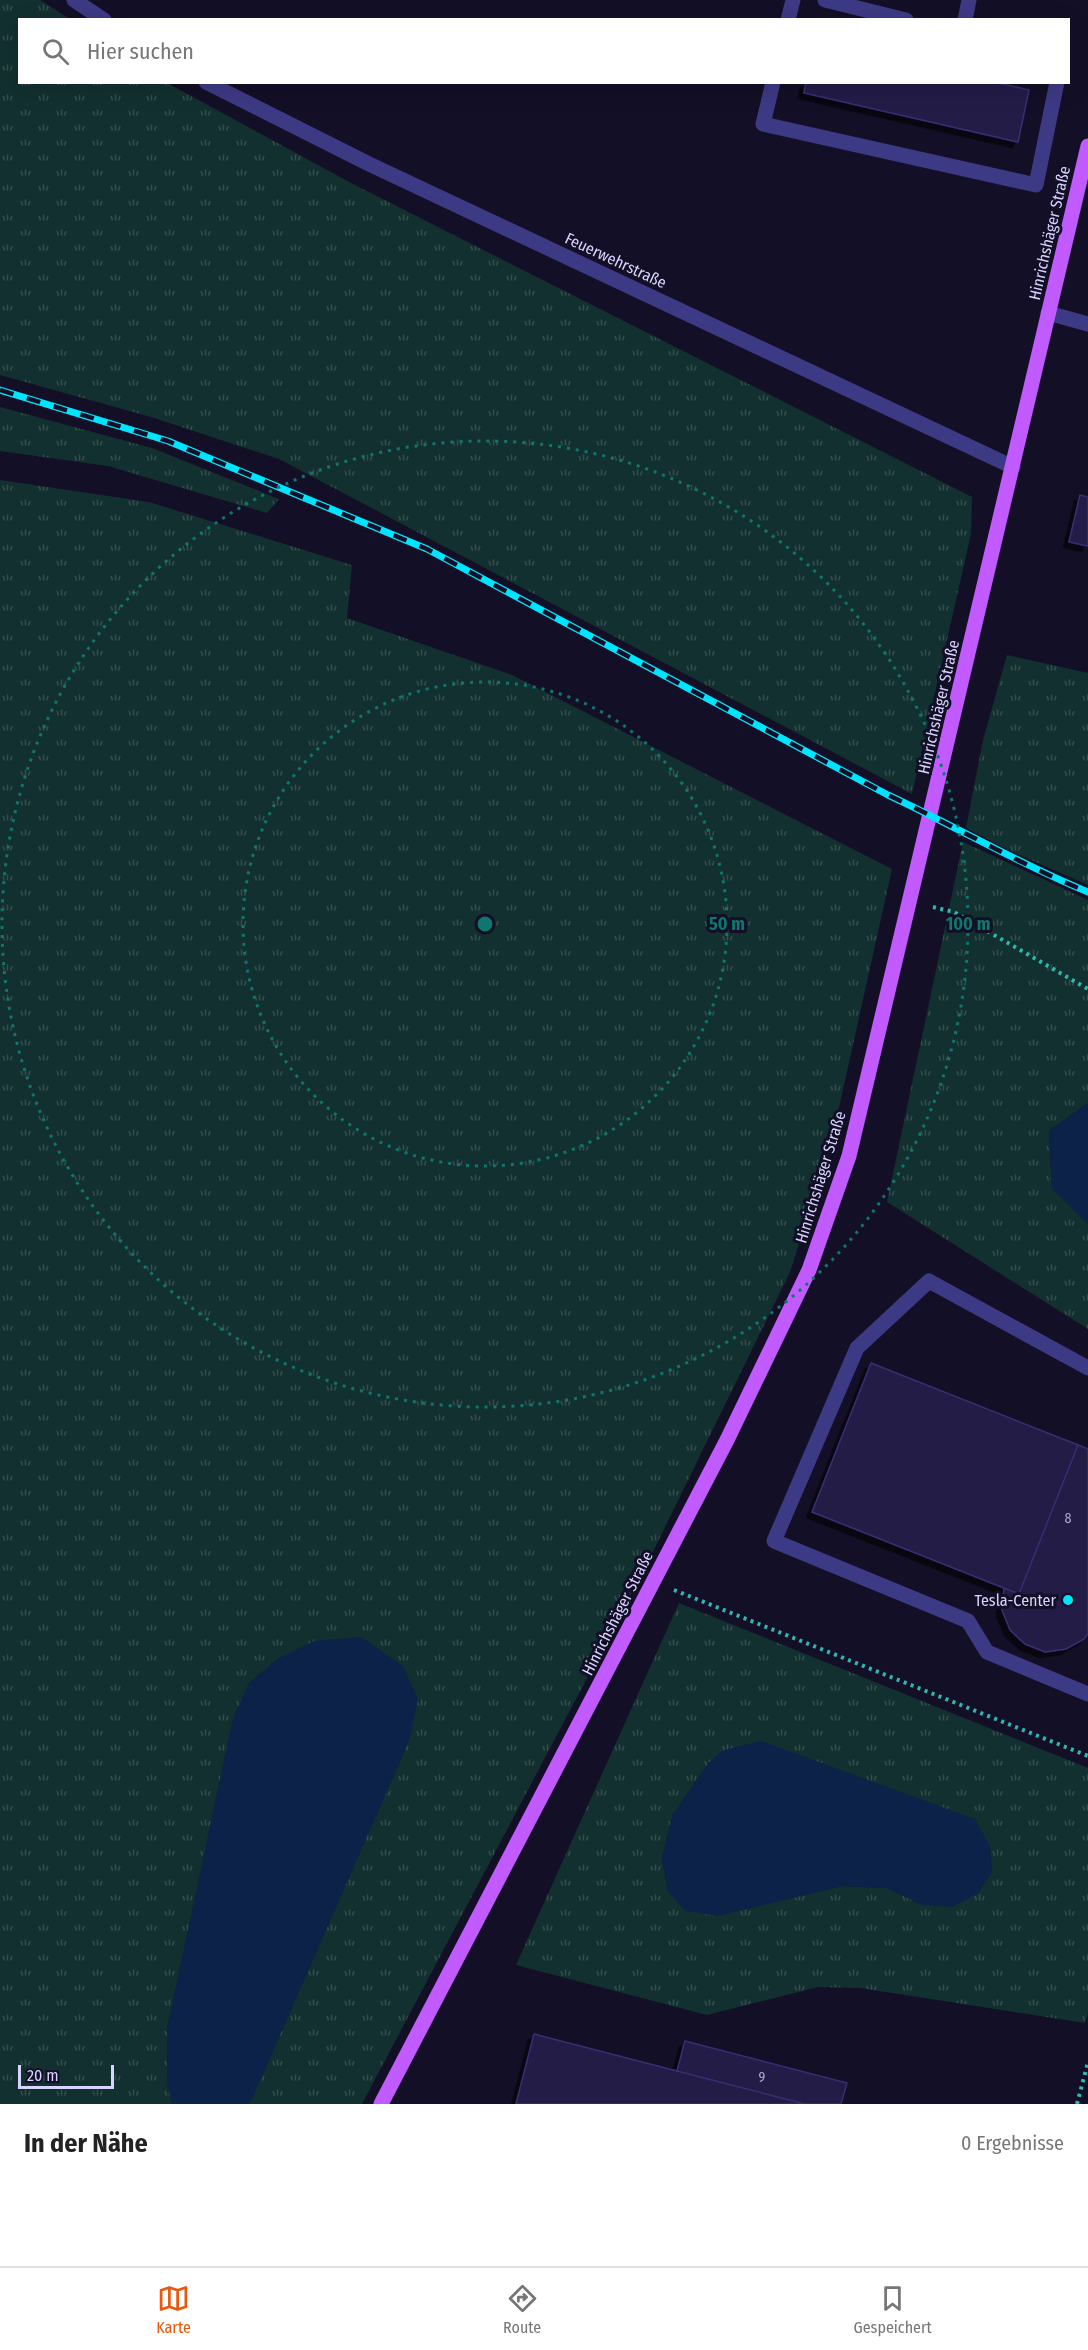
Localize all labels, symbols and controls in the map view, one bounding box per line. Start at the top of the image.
search box [18,18,1070,84]
icon: search [39,35,72,68]
text: Hier suchen [87,38,194,65]
street label: Hinrichshäger Straße [1025,164,1074,302]
street label: Feuerwehrstraße [562,229,670,292]
street label: Hinrichshäger Straße [914,638,963,776]
text: 50 m [709,913,745,935]
text: 100 m [946,913,990,935]
centre of rings [475,914,495,934]
street label: Hinrichshäger Straße [791,1109,850,1245]
house number: 8 [1065,1510,1072,1527]
street label: Hinrichshäger Straße [578,1548,657,1679]
place label: Tesla-Center [974,1591,1056,1610]
marker: Tesla-Center [1061,1593,1075,1607]
scale bar [18,2062,114,2090]
text: 20 m [27,2066,58,2085]
house number: 9 [759,2069,766,2086]
text: In der Nähe [24,2128,148,2159]
text: 0 Ergebnisse [961,2131,1064,2155]
tab: Karte [156,2282,191,2337]
tab: Route [503,2282,541,2337]
tab: Gespeichert [853,2282,932,2337]

